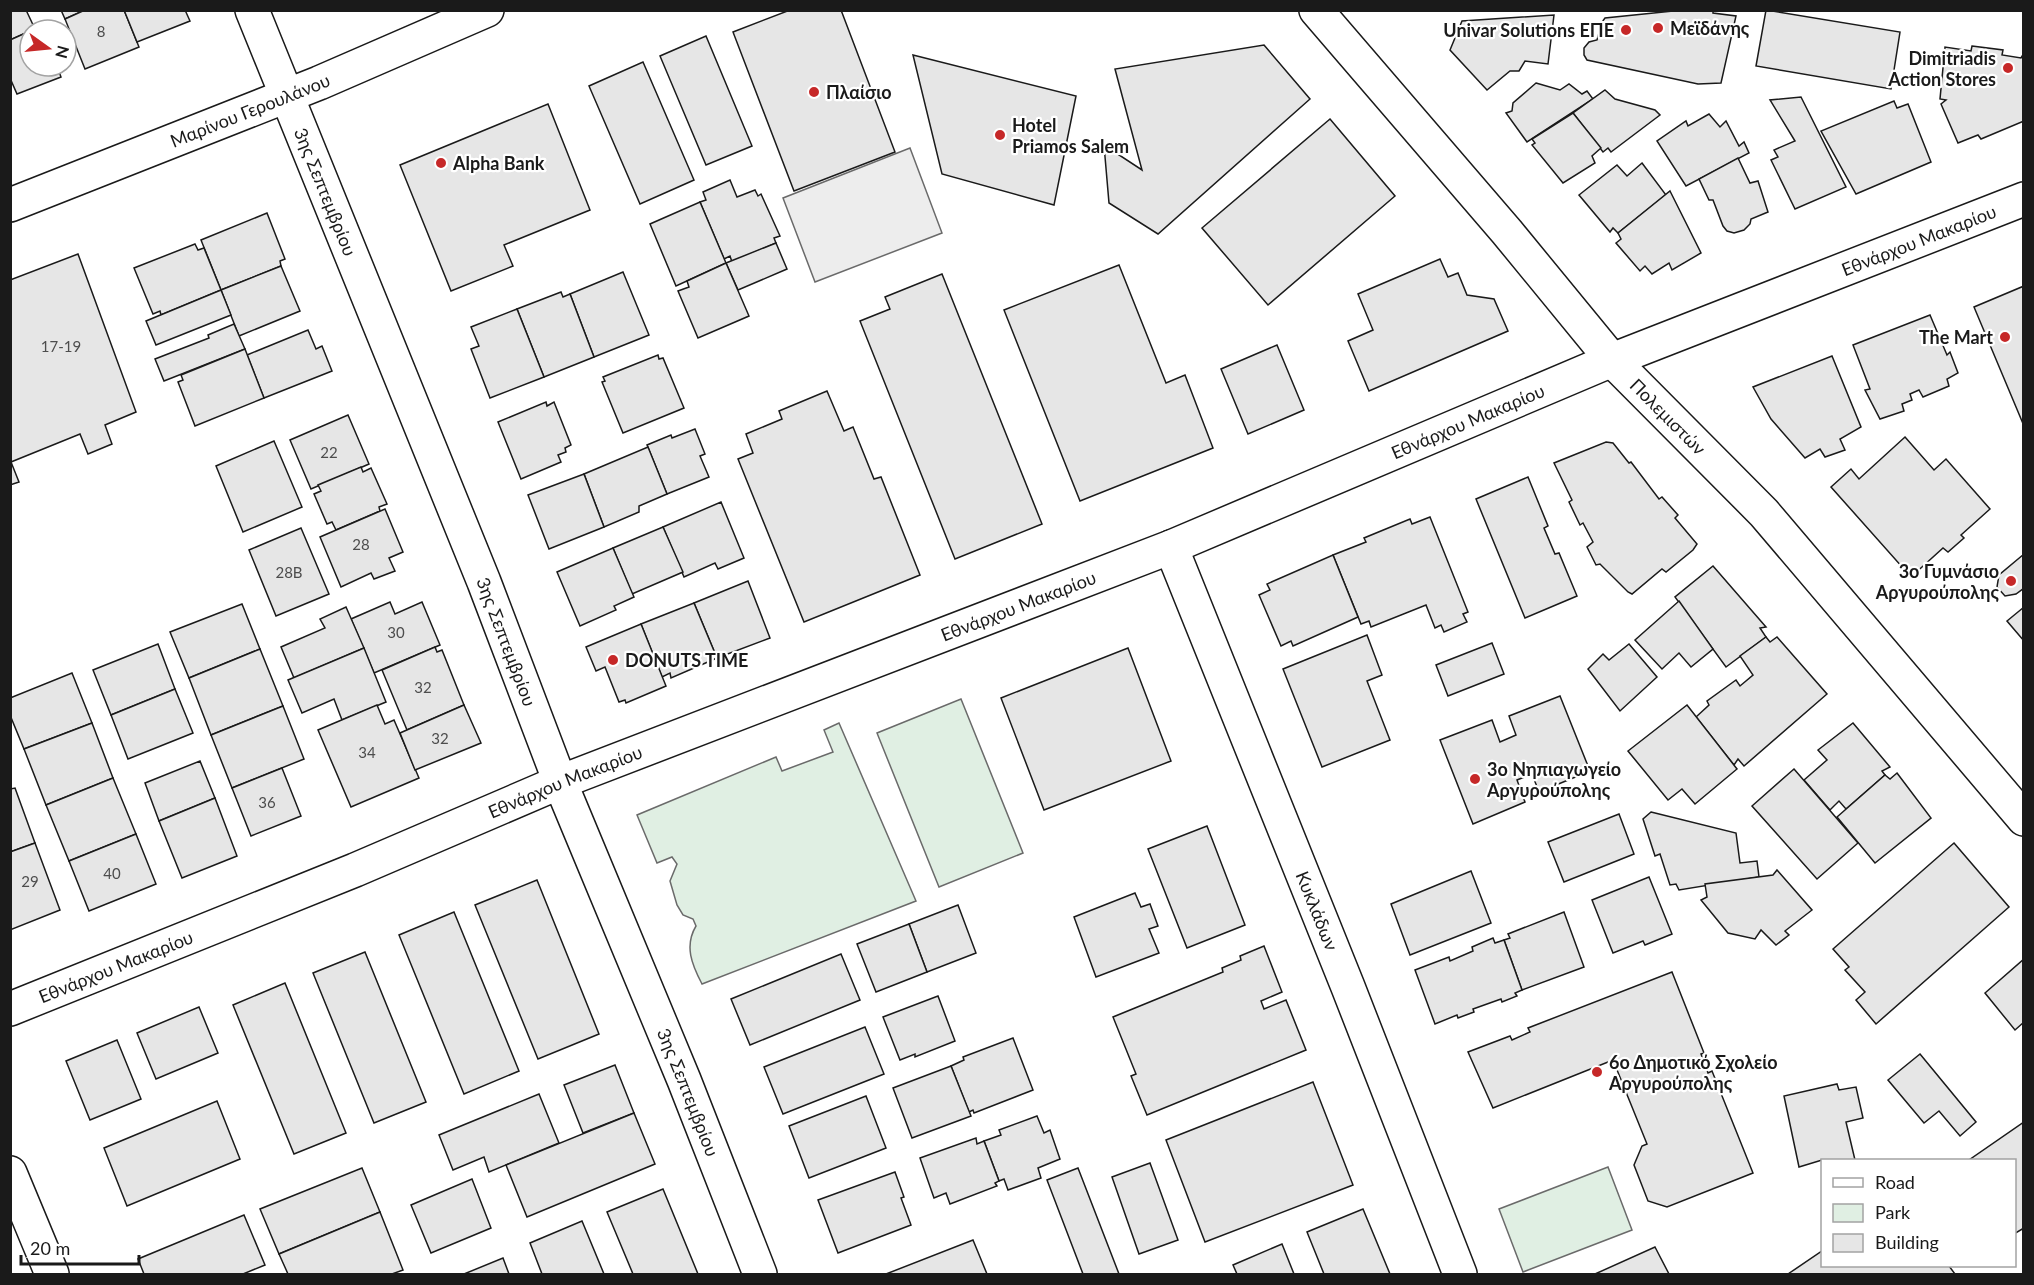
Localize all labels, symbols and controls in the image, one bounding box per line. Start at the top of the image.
place label: Μεϊδάνης [1670,17,1750,39]
north arrow [18,18,78,78]
place label: Univar Solutions ΕΠΕ [1443,19,1614,41]
marker: Μεϊδάνης [1651,21,1665,35]
house number: 8 [97,22,105,40]
marker: Univar Solutions ΕΠΕ [1619,23,1633,37]
text: N [52,44,74,60]
place label: Dimitriadis Action Stores [1887,47,1996,90]
marker: Dimitriadis Action Stores [2001,61,2015,75]
street label: Μαρίνου Γερουλάνου [167,69,333,152]
place label: Πλαίσιο [826,81,892,103]
marker: Πλαίσιο [807,85,821,99]
place label: Hotel Priamos Salem [1012,114,1129,157]
street label: 3ης Σεπτεμβρίου [290,124,361,259]
marker: Hotel Priamos Salem [993,128,1007,142]
place label: Alpha Bank [452,152,545,174]
marker: Alpha Bank [434,156,448,170]
street label: Εθνάρχου Μακαρίου [1838,200,1999,280]
place label: The Mart [1919,326,1993,348]
marker: The Mart [1998,330,2012,344]
house number: 17-19 [41,337,81,355]
street label: Πολεμιστών [1626,374,1711,459]
street label: Εθνάρχου Μακαρίου [1388,379,1548,463]
house number: 22 [320,443,338,461]
house number: 28 [352,535,370,553]
place label: 3ο Γυμνάσιο Αργυρούπολης [1875,560,1999,603]
house number: 28Β [275,563,303,581]
street label: Εθνάρχου Μακαρίου [938,566,1099,646]
street label: 3ης Σεπτεμβρίου [472,574,541,709]
marker: 3ο Γυμνάσιο Αργυρούπολης [2004,574,2018,588]
house number: 30 [387,623,405,641]
place label: DONUTS TIME [625,649,748,671]
marker: DONUTS TIME [606,653,620,667]
house number: 32 [414,678,432,696]
house number: 32 [431,729,449,747]
street label: Εθνάρχου Μακαρίου [485,740,645,823]
house number: 34 [358,743,376,761]
place label: 3ο Νηπιαγωγείο Αργυρούπολης [1486,758,1621,801]
marker: 3ο Νηπιαγωγείο Αργυρούπολης [1468,772,1482,786]
house number: 36 [258,793,276,811]
house number: 40 [103,864,121,882]
street label: Κυκλάδων [1292,868,1343,954]
house number: 29 [21,872,39,890]
street label: Εθνάρχου Μακαρίου [35,925,196,1007]
street label: 3ης Σεπτεμβρίου [653,1025,724,1160]
place label: 6ο Δημοτικό Σχολείο Αργυρούπολης [1608,1051,1778,1094]
marker: 6ο Δημοτικό Σχολείο Αργυρούπολης [1590,1065,1604,1079]
legend [1821,1159,2016,1267]
text: Road [1875,1171,1915,1193]
text: Park [1875,1201,1911,1223]
scale bar [21,1228,140,1266]
text: Building [1875,1231,1939,1253]
text: 20 m [30,1237,70,1259]

